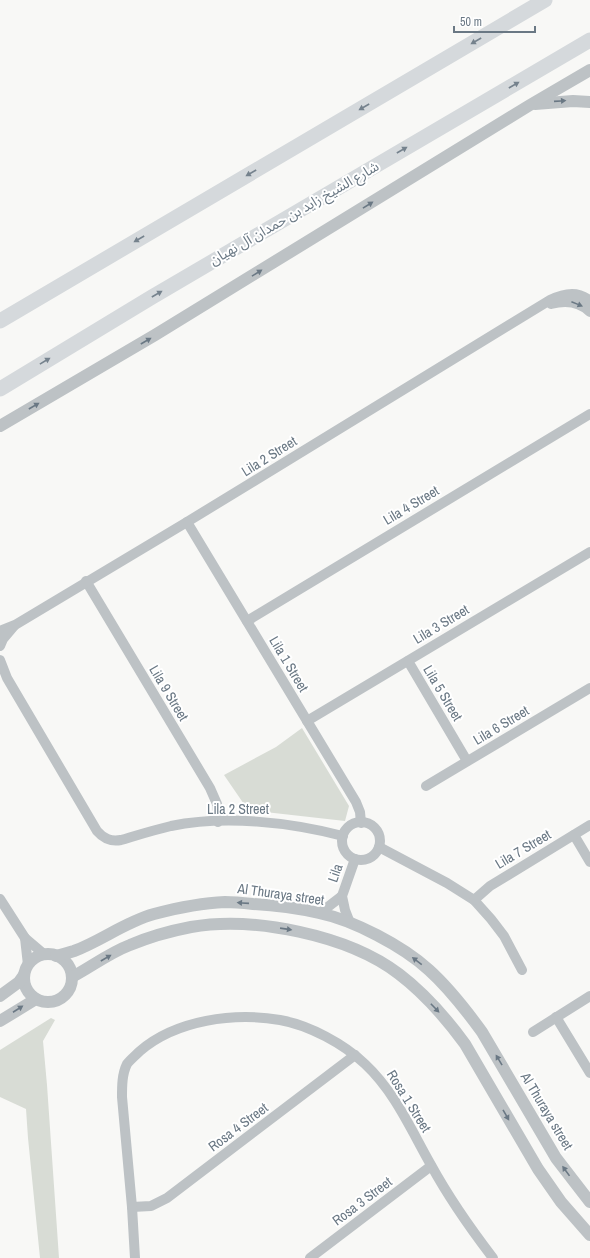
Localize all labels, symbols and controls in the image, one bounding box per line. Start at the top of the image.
scale bar [454,8,535,34]
text: 50 m [460,14,482,30]
one-way arrow [471,37,481,45]
one-way arrow [508,81,520,88]
one-way arrow [554,98,566,105]
one-way arrow [358,103,369,110]
one-way arrow [396,147,408,154]
street label: شارع الشيخ زايد بن حمدان آل نهيان [206,157,383,271]
one-way arrow [245,169,257,176]
one-way arrow [362,201,374,208]
one-way arrow [133,235,145,242]
one-way arrow [251,269,263,276]
one-way arrow [152,290,162,298]
one-way arrow [572,302,584,308]
one-way arrow [140,337,152,344]
one-way arrow [39,358,51,365]
one-way arrow [28,403,40,410]
street label: Lila 2 Street [238,432,300,480]
street label: Lila 4 Street [380,481,442,529]
street label: Lila 3 Street [410,600,472,648]
street label: Lila 1 Street [265,633,313,695]
street label: Lila 9 Street [145,662,193,724]
street label: Lila 5 Street [419,662,467,724]
street label: Lila 6 Street [470,701,532,749]
street label: Lila 2 Street [207,800,269,818]
street label: Lila 7 Street [492,825,554,873]
street label: Lila [323,861,347,885]
street label: Al Thuraya street [236,879,325,909]
one-way arrow [237,900,249,907]
one-way arrow [279,926,292,932]
one-way arrow [100,954,112,961]
one-way arrow [412,956,423,965]
one-way arrow [430,1003,439,1013]
one-way arrow [12,1006,24,1013]
one-way arrow [496,1054,503,1066]
street label: Rosa 1 Street [383,1066,435,1136]
street label: Al Thuraya street [516,1068,577,1153]
street label: Rosa 4 Street [205,1099,271,1155]
one-way arrow [503,1110,510,1121]
one-way arrow [562,1166,570,1177]
street label: Rosa 3 Street [329,1173,395,1229]

